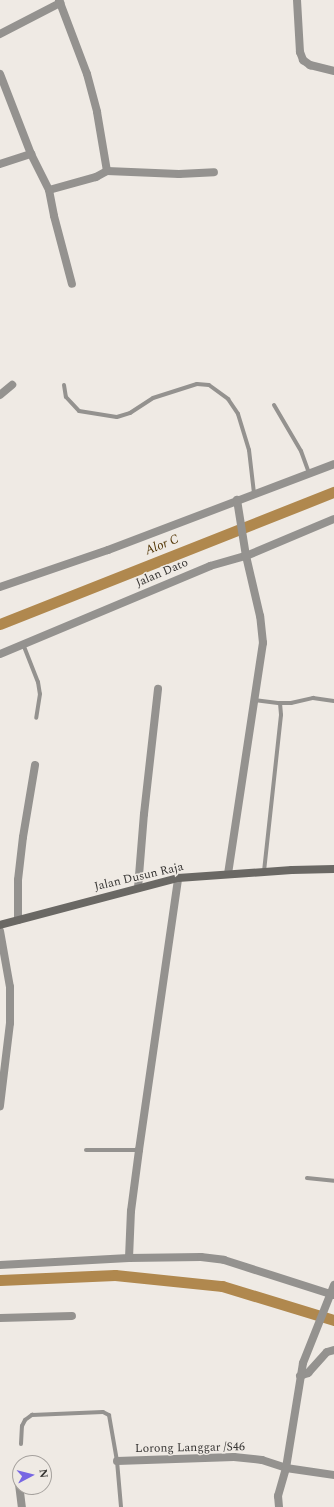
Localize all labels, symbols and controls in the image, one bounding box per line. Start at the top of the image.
water label: Alor C [143,531,181,559]
street label: Jalan Dato [134,556,190,590]
street label: Jalan Dusun Raja [93,860,185,894]
street label: Lorong Langgar /S46 [135,1440,245,1456]
north arrow [12,1455,52,1495]
text: N [34,1468,52,1479]

